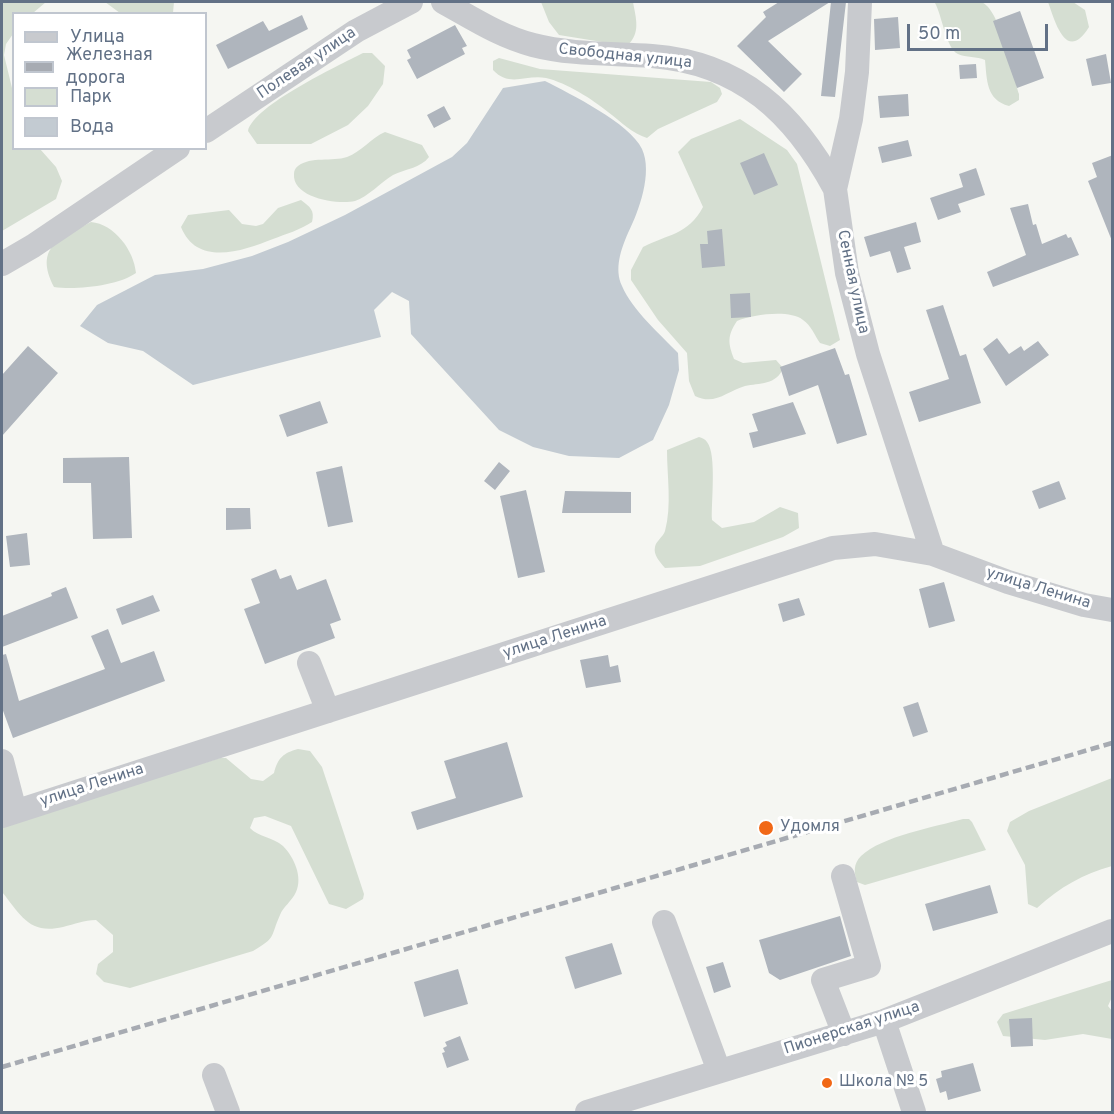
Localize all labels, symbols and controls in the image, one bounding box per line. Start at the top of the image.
legend [12,12,207,150]
scale bar [910,12,1051,50]
text: 50 m [918,23,960,46]
street label: Полевая улица [254,24,360,104]
text: Улица [70,26,124,49]
street label: Свободная улица [557,40,693,74]
text: Железная дорога [66,44,153,90]
text: Парк [70,86,112,109]
text: Вода [70,116,114,139]
street label: Сенная улица [832,228,872,336]
street label: улица Ленина [984,564,1092,614]
street label: улица Ленина [501,612,609,664]
street label: улица Ленина [38,760,146,812]
place label: Удомля [780,818,840,838]
marker: Удомля [757,819,775,837]
street label: Пионерская улица [782,998,922,1060]
place label: Школа № 5 [839,1073,928,1093]
marker: Школа № 5 [820,1076,834,1090]

